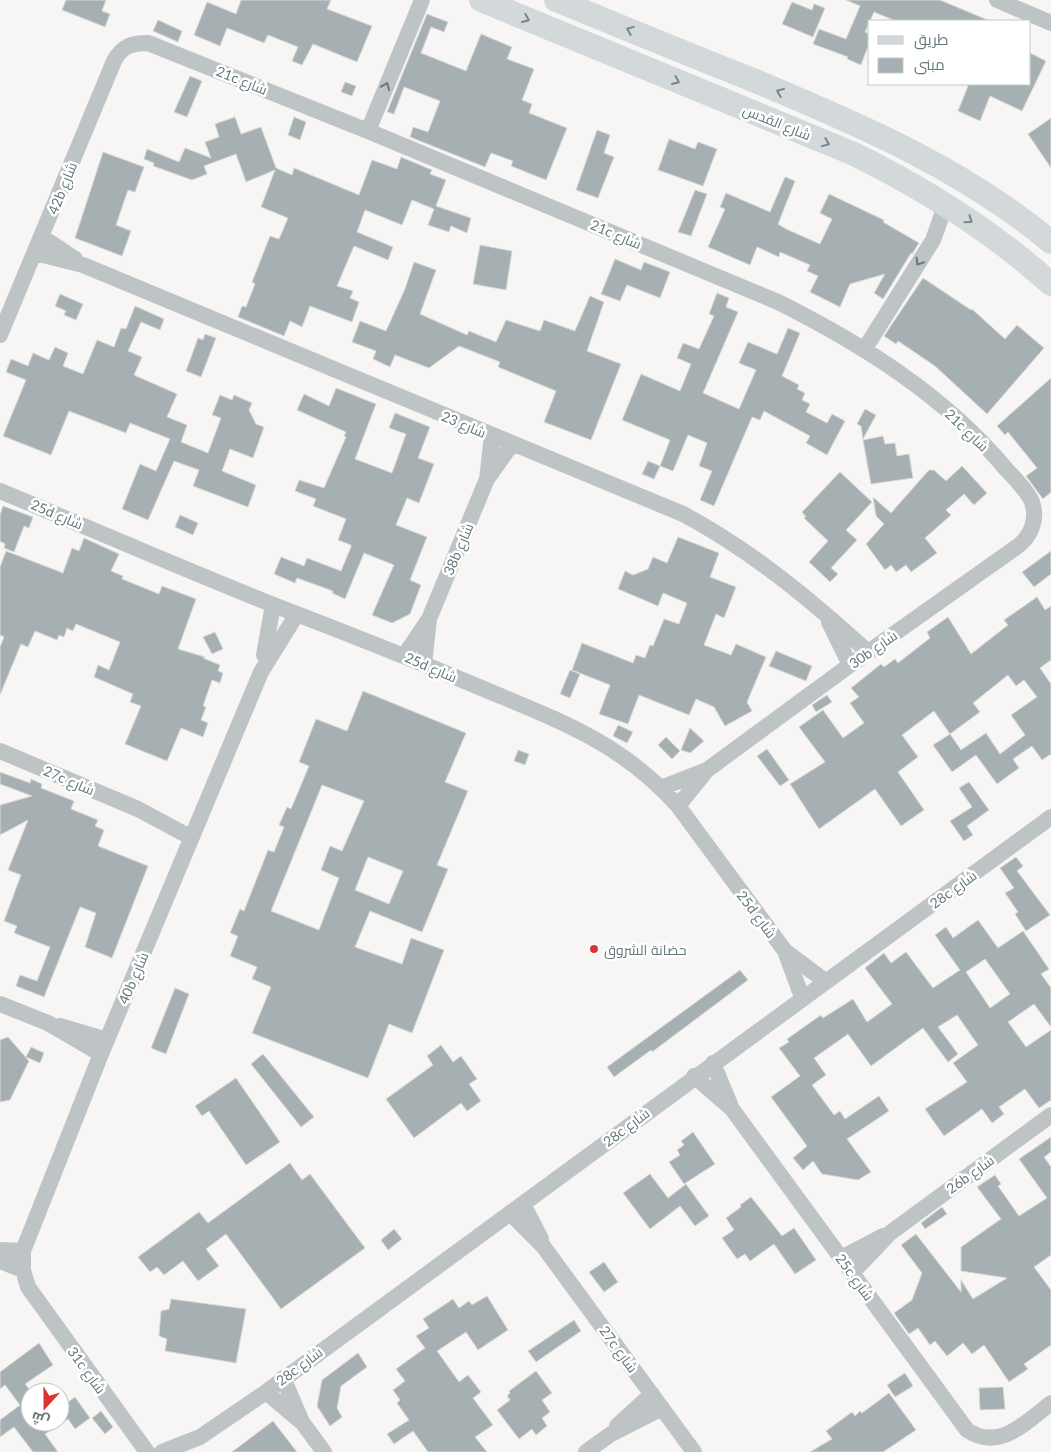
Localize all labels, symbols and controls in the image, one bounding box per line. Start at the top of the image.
one-way arrow [521,12,530,23]
legend [868,20,1031,85]
one-way arrow [626,26,635,36]
text: طريق [914,30,948,50]
text: مبنى [914,55,945,75]
street label: 21c شارع [214,62,270,99]
one-way arrow [671,75,680,86]
one-way arrow [380,82,391,91]
one-way arrow [776,87,785,98]
street label: شارع القدس [740,101,813,144]
one-way arrow [821,136,830,147]
street label: 42b شارع [44,159,81,217]
one-way arrow [963,214,973,223]
street label: 21c شارع [588,216,644,253]
one-way arrow [916,256,926,265]
street label: 21c شارع [941,405,992,455]
street label: شارع 23 [439,407,489,442]
street label: 25d شارع [28,495,86,533]
street label: 38b شارع [439,520,477,578]
street label: 30b شارع [846,626,901,672]
street label: 25d شارع [402,648,460,686]
street label: 27c شارع [41,762,97,799]
street label: 28c شارع [926,866,980,912]
street label: 25d شارع [733,887,780,942]
place label: حضانة الشروق [604,941,687,959]
marker: حضانة الشروق [588,943,600,955]
street label: 40b شارع [114,949,152,1007]
street label: 28c شارع [599,1104,653,1151]
street label: 26b شارع [943,1151,998,1198]
street label: 25c شارع [832,1250,878,1304]
street label: 27c شارع [596,1322,642,1376]
street label: 31c شارع [64,1343,110,1397]
street label: 28c شارع [272,1343,326,1390]
north arrow [20,1382,70,1432]
text: ش [29,1408,52,1431]

